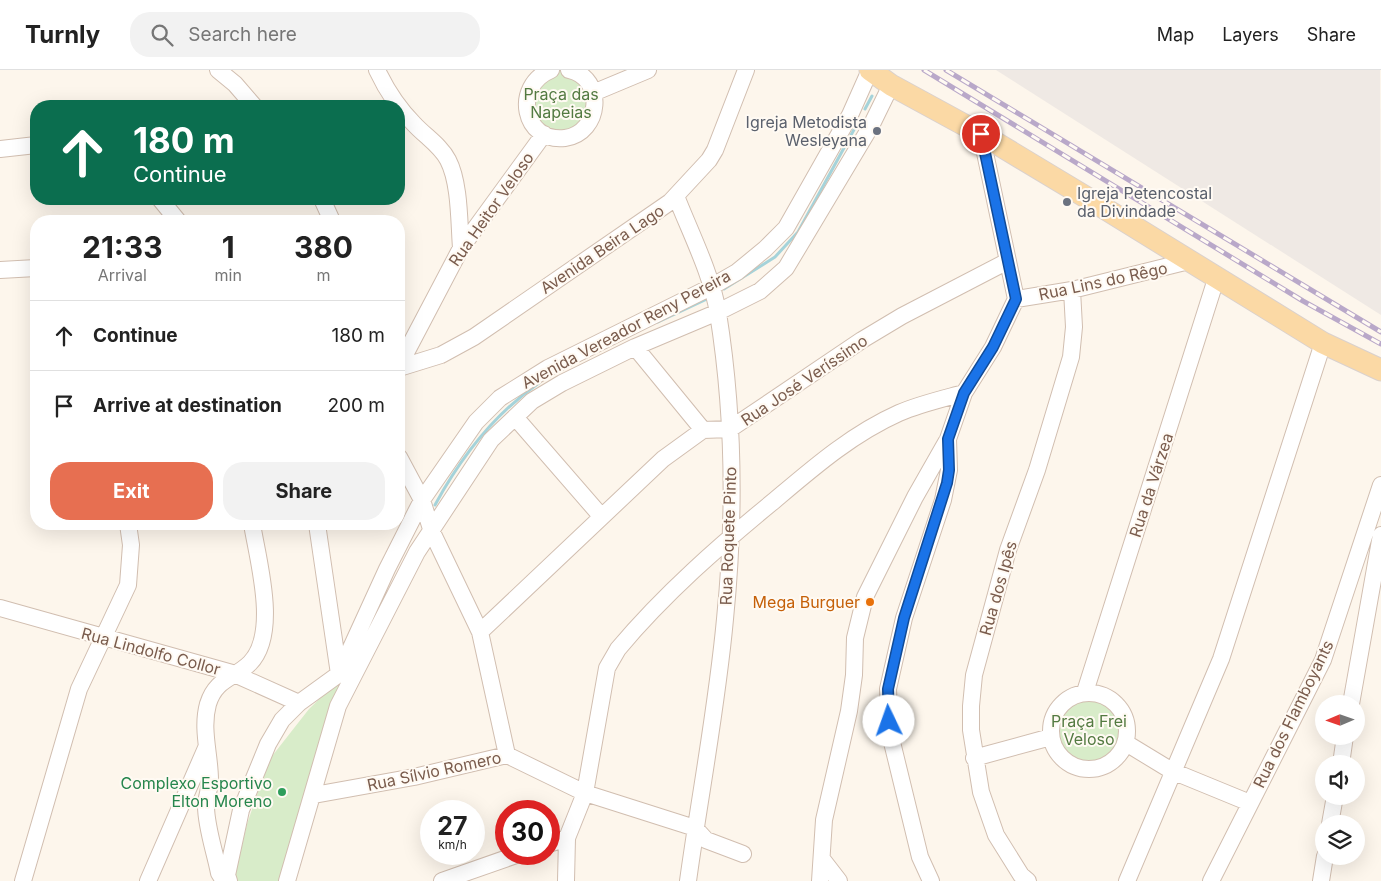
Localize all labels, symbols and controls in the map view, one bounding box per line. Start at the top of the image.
search box [130,12,480,57]
text: Turnly [25,20,100,49]
icon: search [148,21,176,49]
text: Search here [188,23,297,46]
text: Map [1157,24,1194,45]
text: Layers [1222,24,1279,45]
text: Share [1307,24,1356,45]
park label: Praça das Napeias [523,84,599,122]
place label: Igreja Metodista Wesleyana [746,112,867,150]
pin [960,113,1002,155]
text: 180 m [133,119,235,161]
icon: ahead [50,120,115,185]
icon: arrive [967,120,995,148]
marker: Igreja Metodista Wesleyana [871,125,883,137]
street label: Rua Heitor Veloso [444,148,538,270]
text: Continue [133,161,227,187]
place label: Igreja Petencostal da Divindade [1077,183,1212,221]
marker: Igreja Petencostal da Divindade [1061,196,1073,208]
street label: Avenida Beira Lago [536,200,668,298]
text: 21:33 [82,229,163,265]
text: 1 [222,229,235,265]
text: 380 [294,229,353,265]
street label: Rua Lins do Rêgo [1037,258,1169,304]
text: Arrival [98,265,147,285]
text: min [215,265,242,285]
text: m [316,265,330,285]
street label: Avenida Vereador Reny Pereira [518,265,734,393]
icon: ahead [50,322,78,350]
text: Continue [93,324,178,347]
text: 180 m [332,324,385,347]
street label: Rua José Veríssimo [737,330,871,430]
icon: arrive [50,392,78,420]
text: Arrive at destination [93,394,282,417]
text: 200 m [327,394,385,417]
street label: Rua da Várzea [1125,430,1177,540]
button: Exit [50,462,213,520]
button: Share [223,462,385,520]
street label: Rua Roquete Pinto [716,466,740,606]
street label: Rua dos Ipês [975,538,1021,638]
place label: Mega Burguer [753,592,860,612]
marker: Mega Burguer [864,596,876,608]
street label: Rua Lindolfo Collor [79,623,223,679]
street label: Rua dos Flamboyants [1249,637,1337,791]
position arrow [862,694,914,746]
north arrow [1315,695,1365,745]
map controls [1315,695,1365,865]
park label: Praça Frei Veloso [1051,711,1127,749]
street label: Rua Sílvio Romero [365,747,503,795]
button: sound [1315,755,1365,805]
place label: Complexo Esportivo Elton Moreno [120,773,272,811]
marker: Complexo Esportivo Elton Moreno [276,786,288,798]
speed limit sign: 30 [495,800,560,865]
text: 27 [437,811,468,841]
button: layers [1315,815,1365,865]
text: km/h [438,837,467,852]

